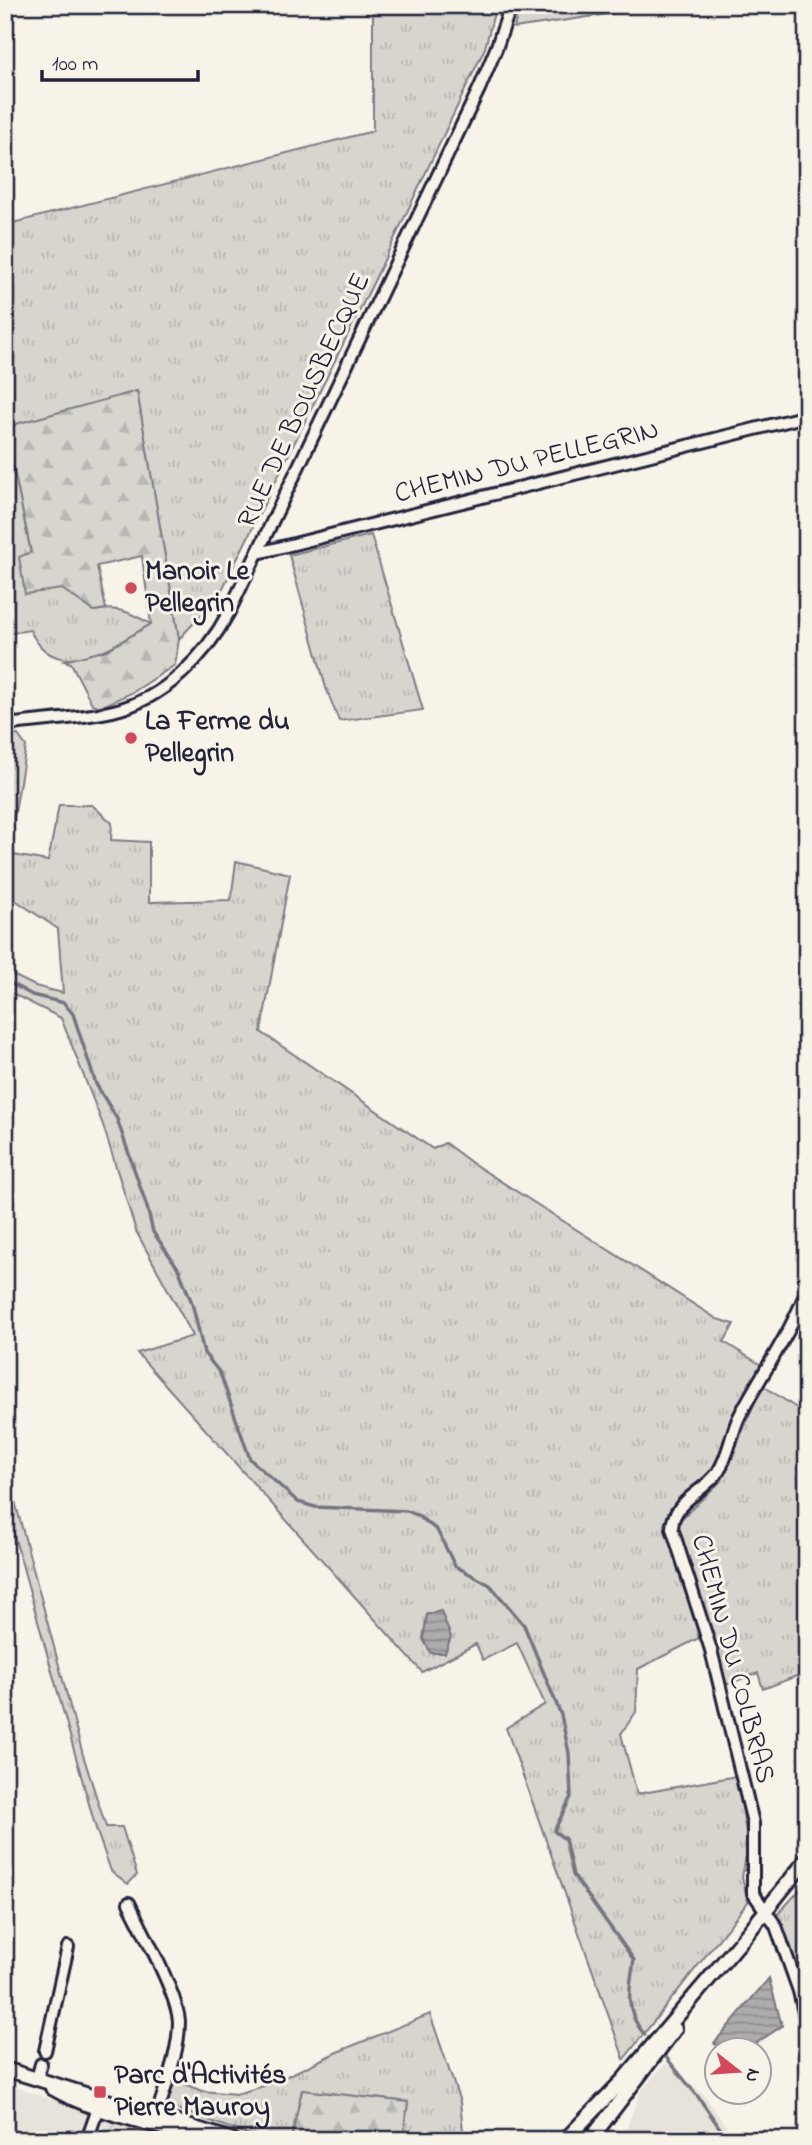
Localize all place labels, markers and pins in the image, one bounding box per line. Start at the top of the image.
place label: Manoir Le Pellegrin [145,552,251,626]
marker: Manoir Le Pellegrin [123,580,139,596]
place label: La Ferme du Pellegrin [145,702,290,776]
marker: La Ferme du Pellegrin [123,730,139,746]
place label: Parc d'Activités Pierre Mauroy [114,2056,287,2129]
marker: Parc d'Activités Pierre Mauroy [92,2084,108,2100]

